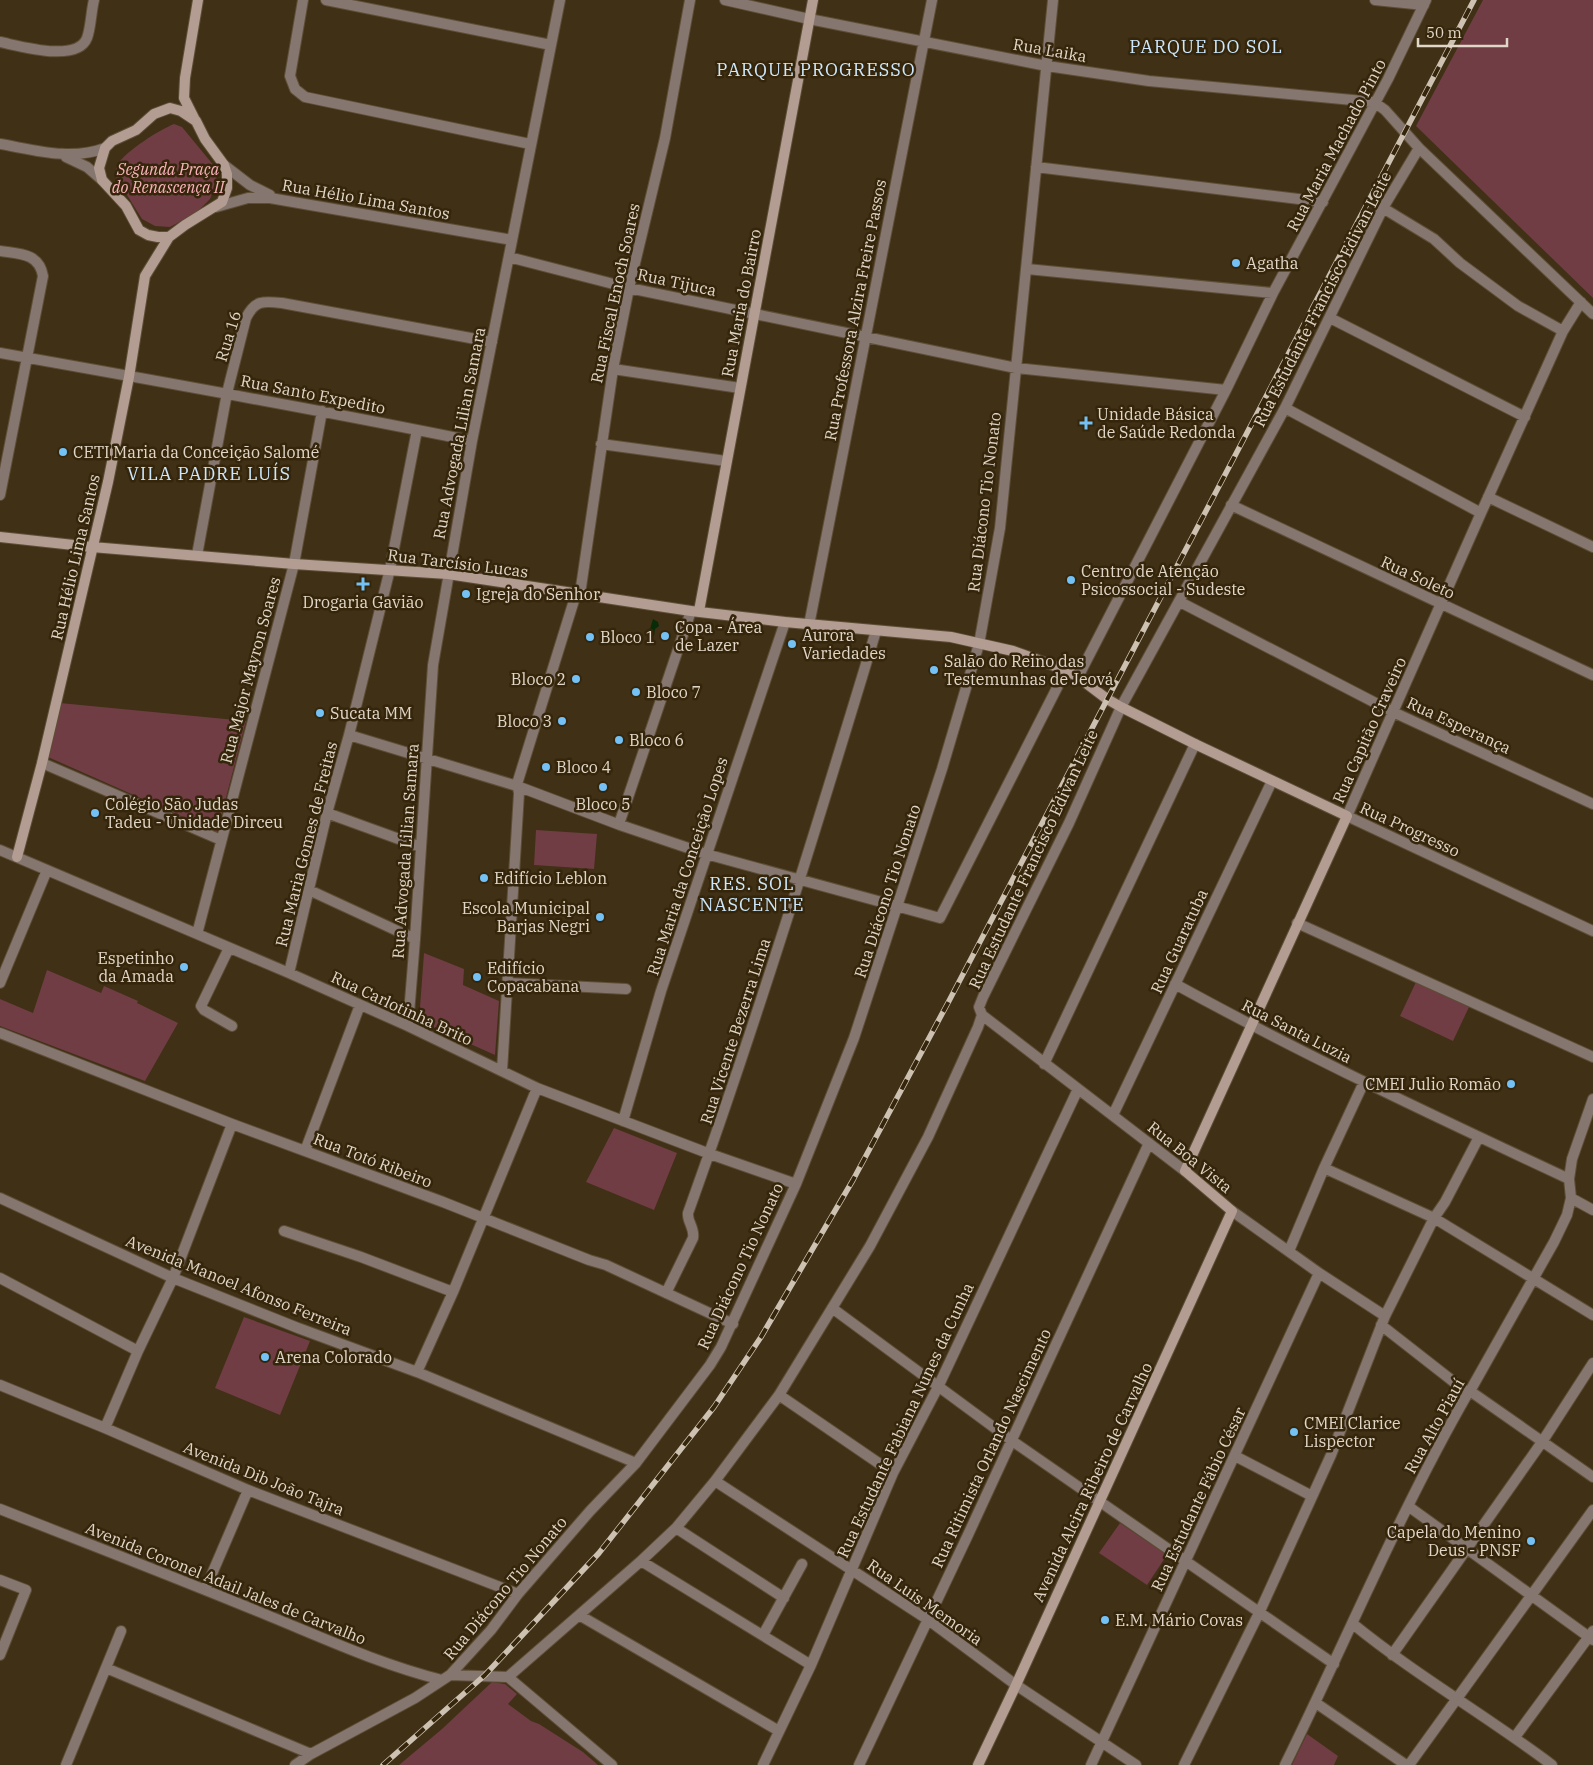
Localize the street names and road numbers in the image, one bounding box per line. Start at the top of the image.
street label: Rua Laika [1012,34,1089,66]
street label: Rua Maria Machado Pinto [1282,55,1390,235]
street label: Rua Estudante Francisco Edivan Leite [1249,168,1395,430]
street label: Rua Hélio Lima Santos [281,174,451,224]
street label: Rua Professora Alzira Freire Passos [820,178,890,442]
street label: Rua Fiscal Enoch Soares [586,201,644,385]
street label: Rua Maria do Bairro [717,227,765,379]
street label: Rua Tijuca [636,264,719,300]
street label: Rua 16 [211,308,245,364]
street label: Rua Advogada Lilian Samara [429,325,489,541]
street label: Rua Santo Expedito [239,370,387,418]
street label: Rua Diácono Tio Nonato [963,411,1005,593]
street label: Rua Hélio Lima Santos [46,472,104,642]
street label: Rua Tarcísio Lucas [387,544,529,582]
street label: Rua Soleto [1378,551,1458,603]
street label: Rua Major Mayron Soares [215,575,285,765]
street label: Rua Capitão Craveiro [1328,654,1410,806]
street label: Rua Esperança [1404,692,1515,758]
street label: Rua Estudante Francisco Edivan Leite [964,726,1102,992]
street label: Rua Maria Gomes de Freitas [271,739,341,949]
street label: Rua Advogada Lilian Samara [388,742,423,959]
street label: Rua Maria da Conceição Lopes [642,754,732,978]
street label: Rua Progresso [1357,797,1463,861]
street label: Rua Diácono Tio Nonato [849,802,925,980]
street label: Rua Guaratuba [1146,885,1212,996]
street label: Rua Vicente Bezerra Lima [695,935,775,1126]
street label: Rua Carlotinha Brito [328,966,476,1050]
street label: Rua Santa Luzia [1239,995,1356,1067]
street label: Rua Boa Vista [1144,1117,1236,1197]
street label: Rua Totó Ribeiro [311,1128,435,1192]
street label: Rua Diácono Tio Nonato [693,1180,787,1352]
street label: Avenida Manoel Afonso Ferreira [123,1230,355,1340]
street label: Rua Estudante Fabiana Nunes da Cunha [832,1279,978,1561]
street label: Rua Ritimista Orlando Nascimento [927,1325,1055,1571]
street label: Avenida Alcira Ribeiro de Carvalho [1028,1359,1156,1605]
street label: Rua Alto Piauí [1400,1375,1468,1477]
street label: Rua Estudante Fábio César [1146,1404,1250,1594]
street label: Avenida Dib João Tajra [181,1437,348,1520]
street label: Rua Diácono Tio Nonato [439,1512,571,1664]
street label: Avenida Coronel Adail Jales de Carvalho [83,1517,369,1649]
street label: Rua Luis Memoria [863,1555,987,1649]

